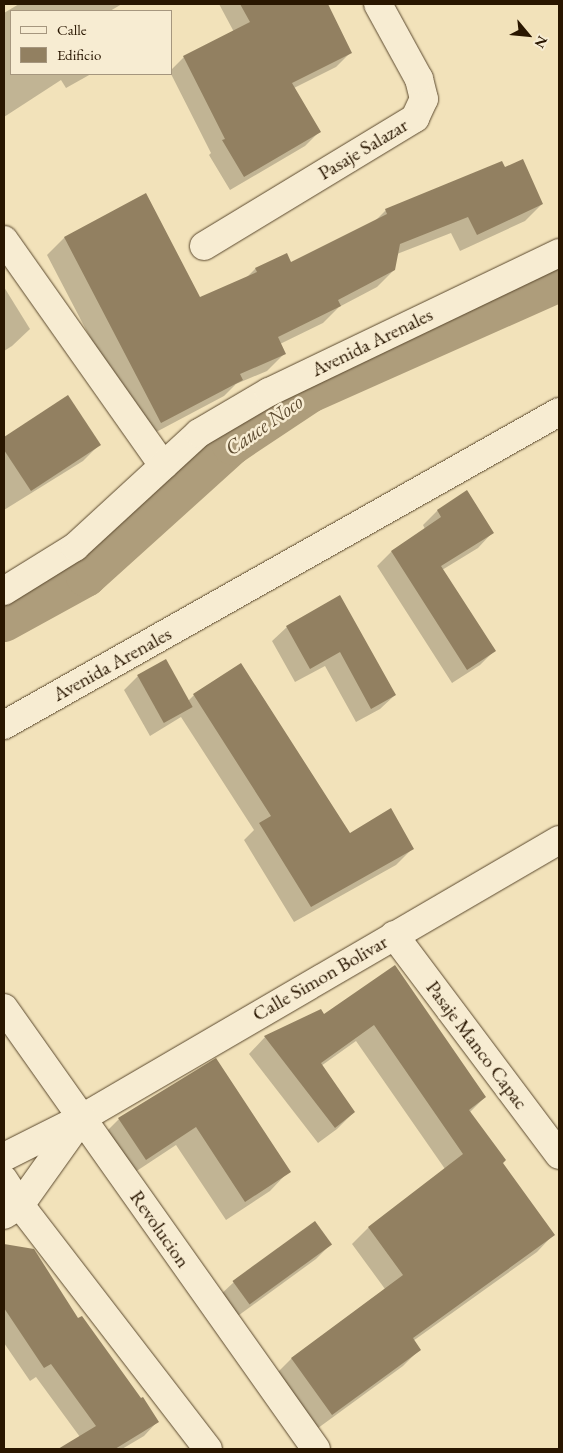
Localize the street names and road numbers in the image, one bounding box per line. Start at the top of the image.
street label: Pasaje Salazar [314,113,412,185]
street label: Avenida Arenales [307,302,437,382]
street label: Avenida Arenales [48,622,176,706]
street label: Calle Simon Bolivar [248,930,392,1026]
street label: Pasaje Manco Capac [421,976,533,1114]
street label: Revolucion [125,1186,195,1272]

